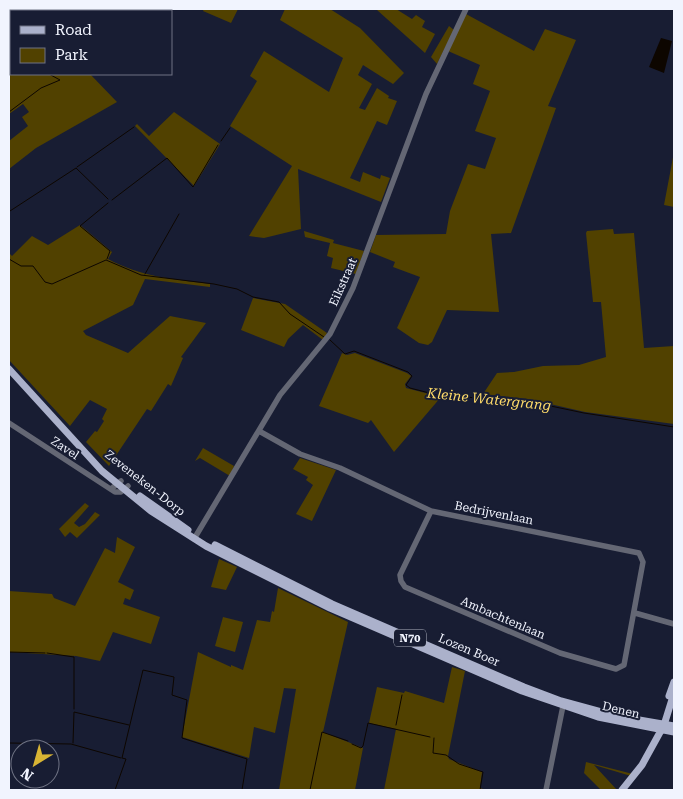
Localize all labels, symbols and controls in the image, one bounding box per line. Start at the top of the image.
legend [10,10,172,75]
text: Road [55,21,92,39]
text: Park [55,46,89,64]
street label: Eikstraat [326,255,360,308]
water label: Kleine Watergrang [425,384,552,413]
street label: Zavel [48,434,82,462]
street label: Zeveneken-Dorp [102,447,188,519]
street label: Bedrijvenlaan [453,499,535,528]
street label: Ambachtenlaan [459,594,548,642]
road number: N70 [394,630,426,646]
street label: Lozen Boer [436,631,502,669]
street label: Denen [601,699,641,721]
north arrow [10,739,60,789]
text: N [18,765,36,784]

